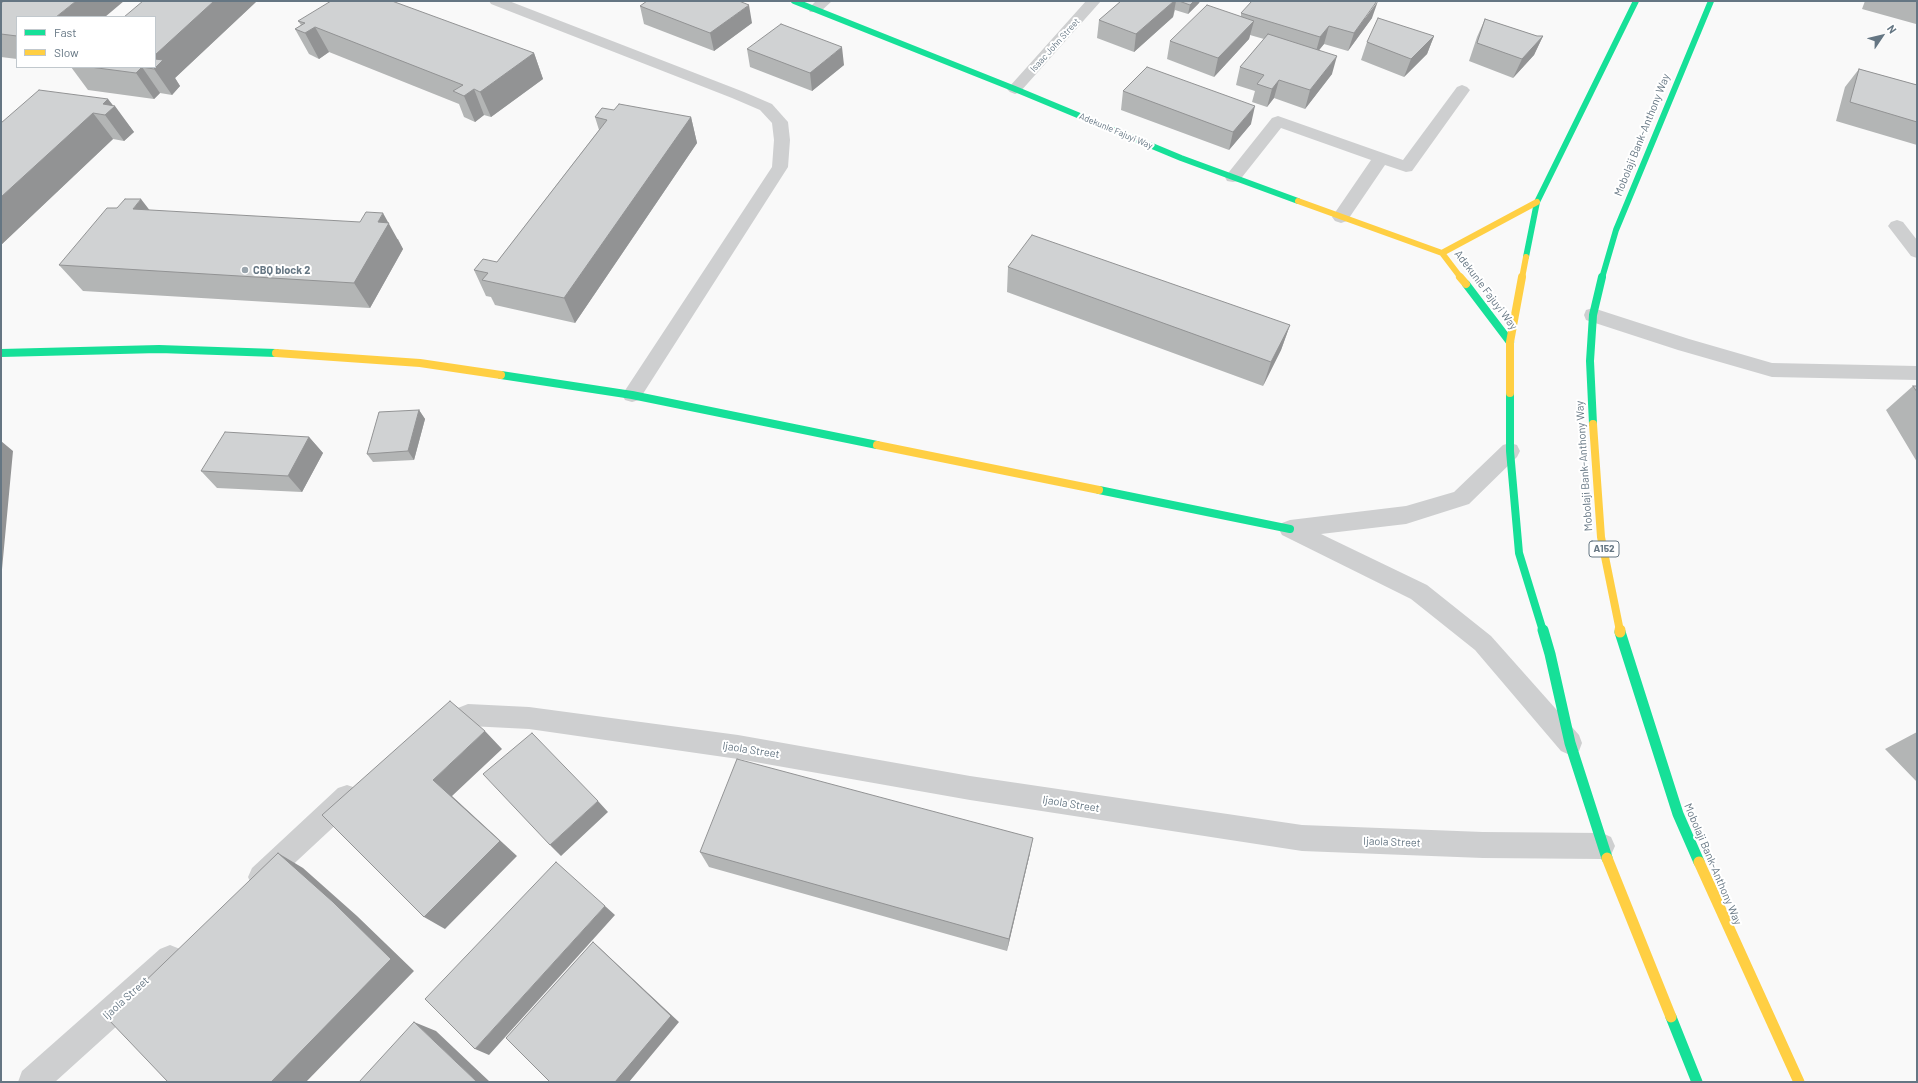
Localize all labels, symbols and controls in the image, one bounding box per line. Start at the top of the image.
legend [16,16,156,68]
street label: Isaac John Street [1028,16,1082,74]
north arrow [1862,16,1902,56]
text: N [1885,22,1900,36]
text: Fast [54,25,77,39]
text: Slow [54,45,79,59]
street label: Mobolaji Bank-Anthony Way [1611,72,1673,198]
street label: Adekunle Fajuyi Way [1078,111,1154,151]
street label: Adekunle Fajuyi Way [1452,248,1520,332]
place label: CBQ block 2 [253,263,310,277]
marker: CBQ block 2 [240,265,250,275]
street label: Mobolaji Bank-Anthony Way [1573,400,1595,532]
road number: A152 [1589,541,1619,557]
street label: Ijaola Street [722,739,780,761]
street label: Ijaola Street [1042,793,1100,815]
street label: Mobolaji Bank-Anthony Way [1681,801,1745,927]
street label: Ijaola Street [1363,834,1421,850]
street label: Ijaola Street [100,974,152,1022]

